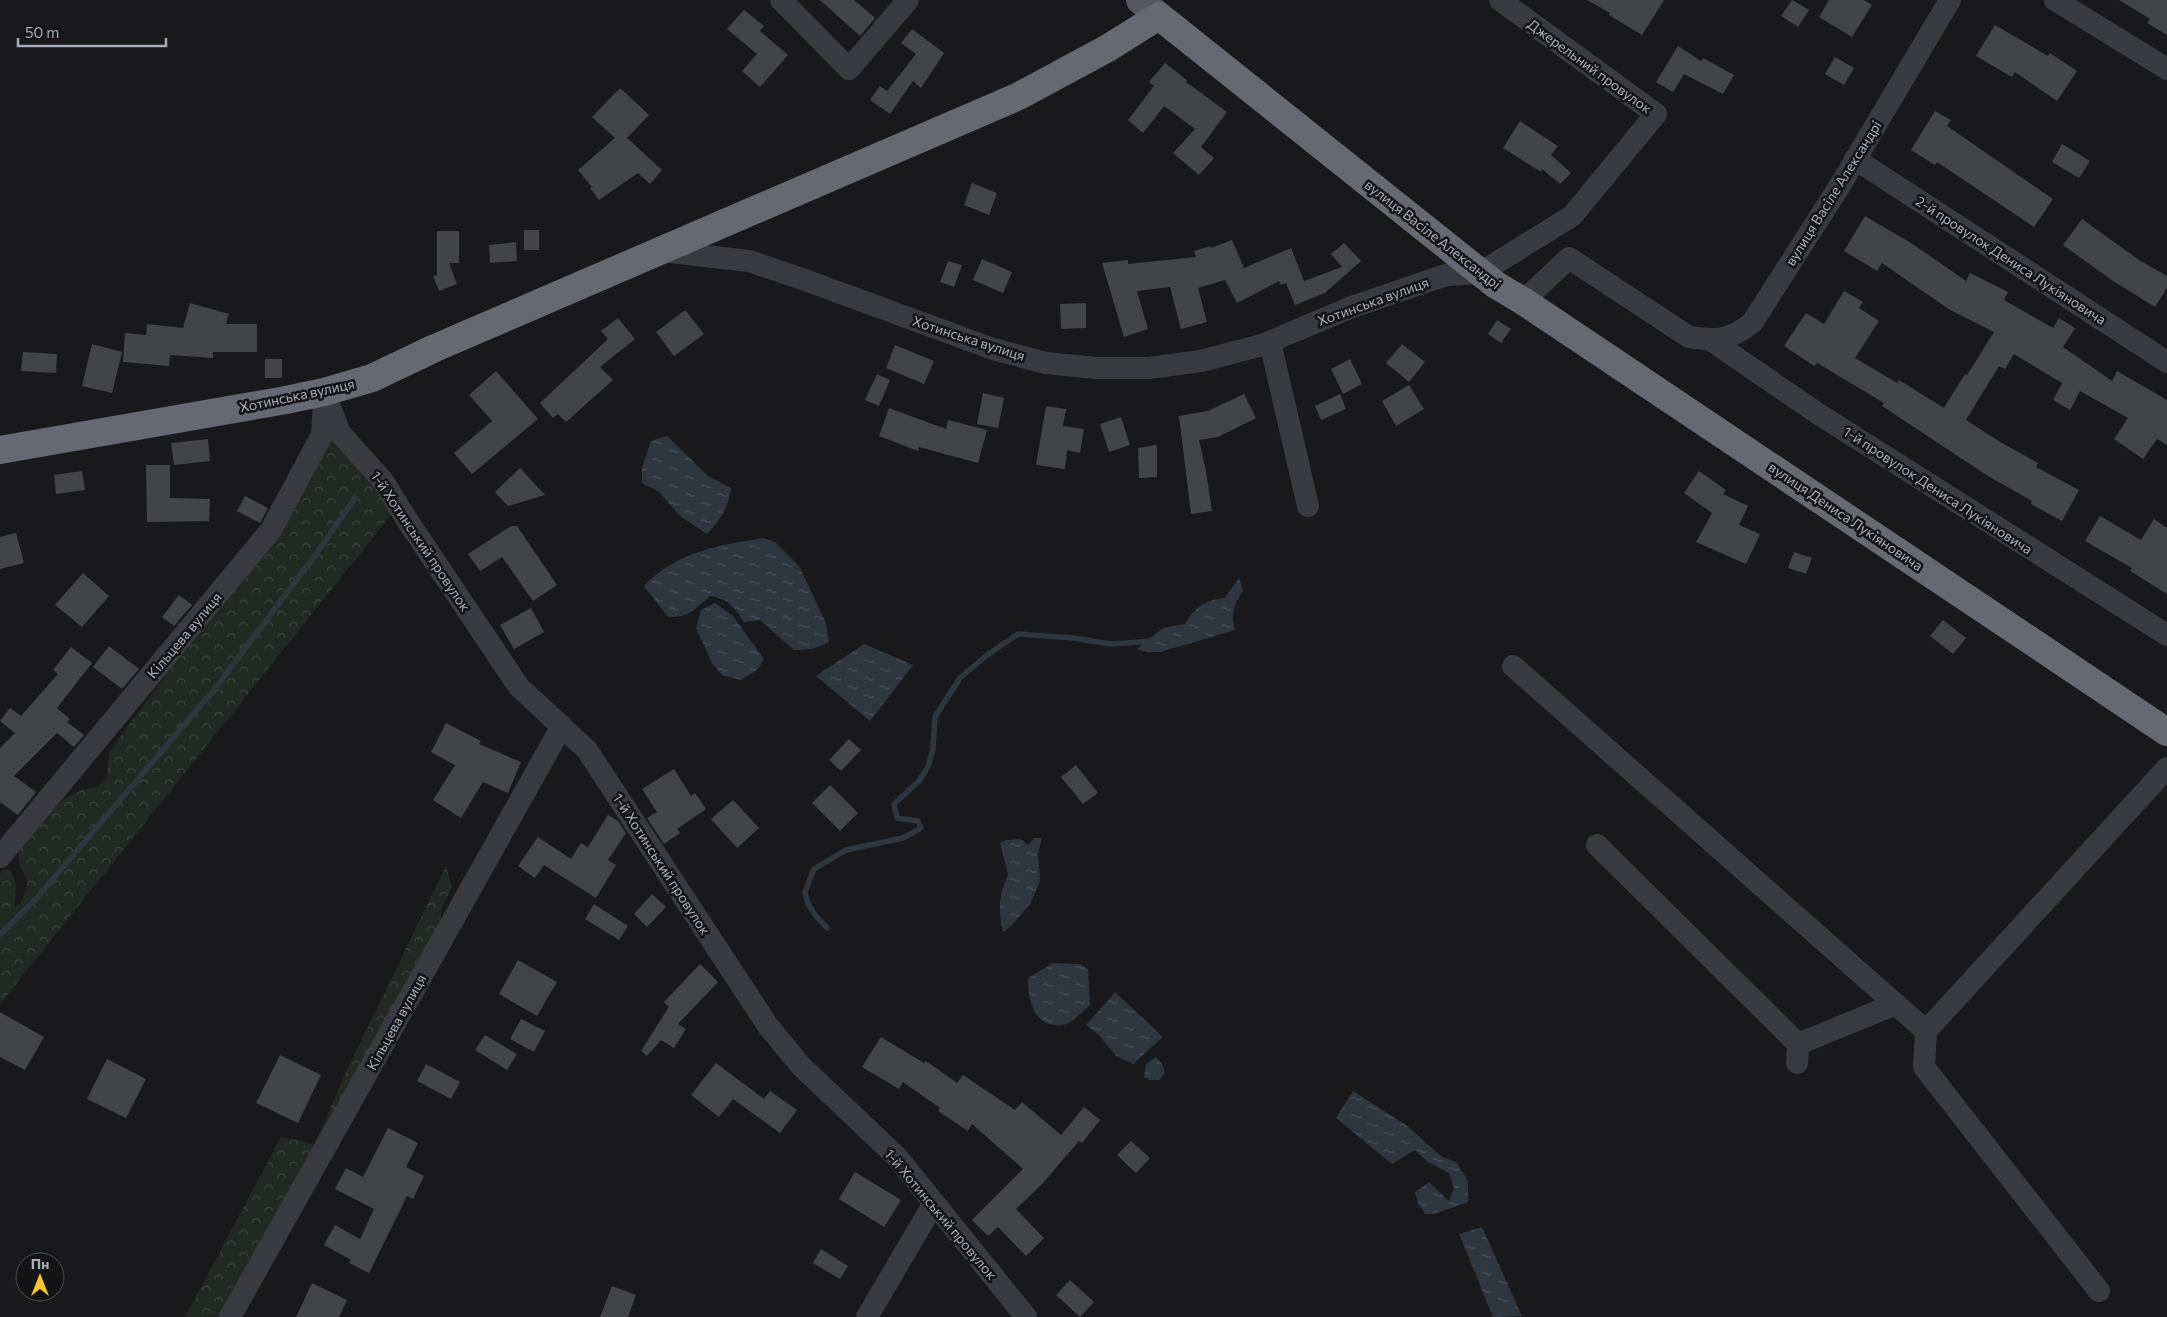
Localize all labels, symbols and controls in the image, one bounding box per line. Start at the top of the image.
scale bar [18,15,165,47]
street label: Джерельний провулок [1525,15,1656,117]
text: 50 m [25,23,59,41]
street label: вулиця Васіле Александрі [1781,117,1885,269]
street label: вулиця Васіле Александрі [1362,176,1504,292]
street label: 2-й провулок Дениса Лукіяновича [1913,192,2109,328]
street label: Хотинська вулиця [1315,273,1431,329]
street label: Хотинська вулиця [911,312,1027,364]
street label: Хотинська вулиця [238,375,356,415]
street label: 1-й провулок Дениса Лукіяновича [1840,422,2036,558]
street label: вулиця Дениса Лукіяновича [1766,458,1926,574]
street label: 1-й Хотинський провулок [368,468,475,615]
street label: Кільцева вулиця [143,589,225,681]
street label: 1-й Хотинський провулок [610,790,714,938]
street label: Кільцева вулиця [363,971,429,1073]
street label: 1-й Хотинський провулок [881,1145,1001,1283]
north arrow [15,1252,65,1302]
text: Пн [31,1255,49,1272]

